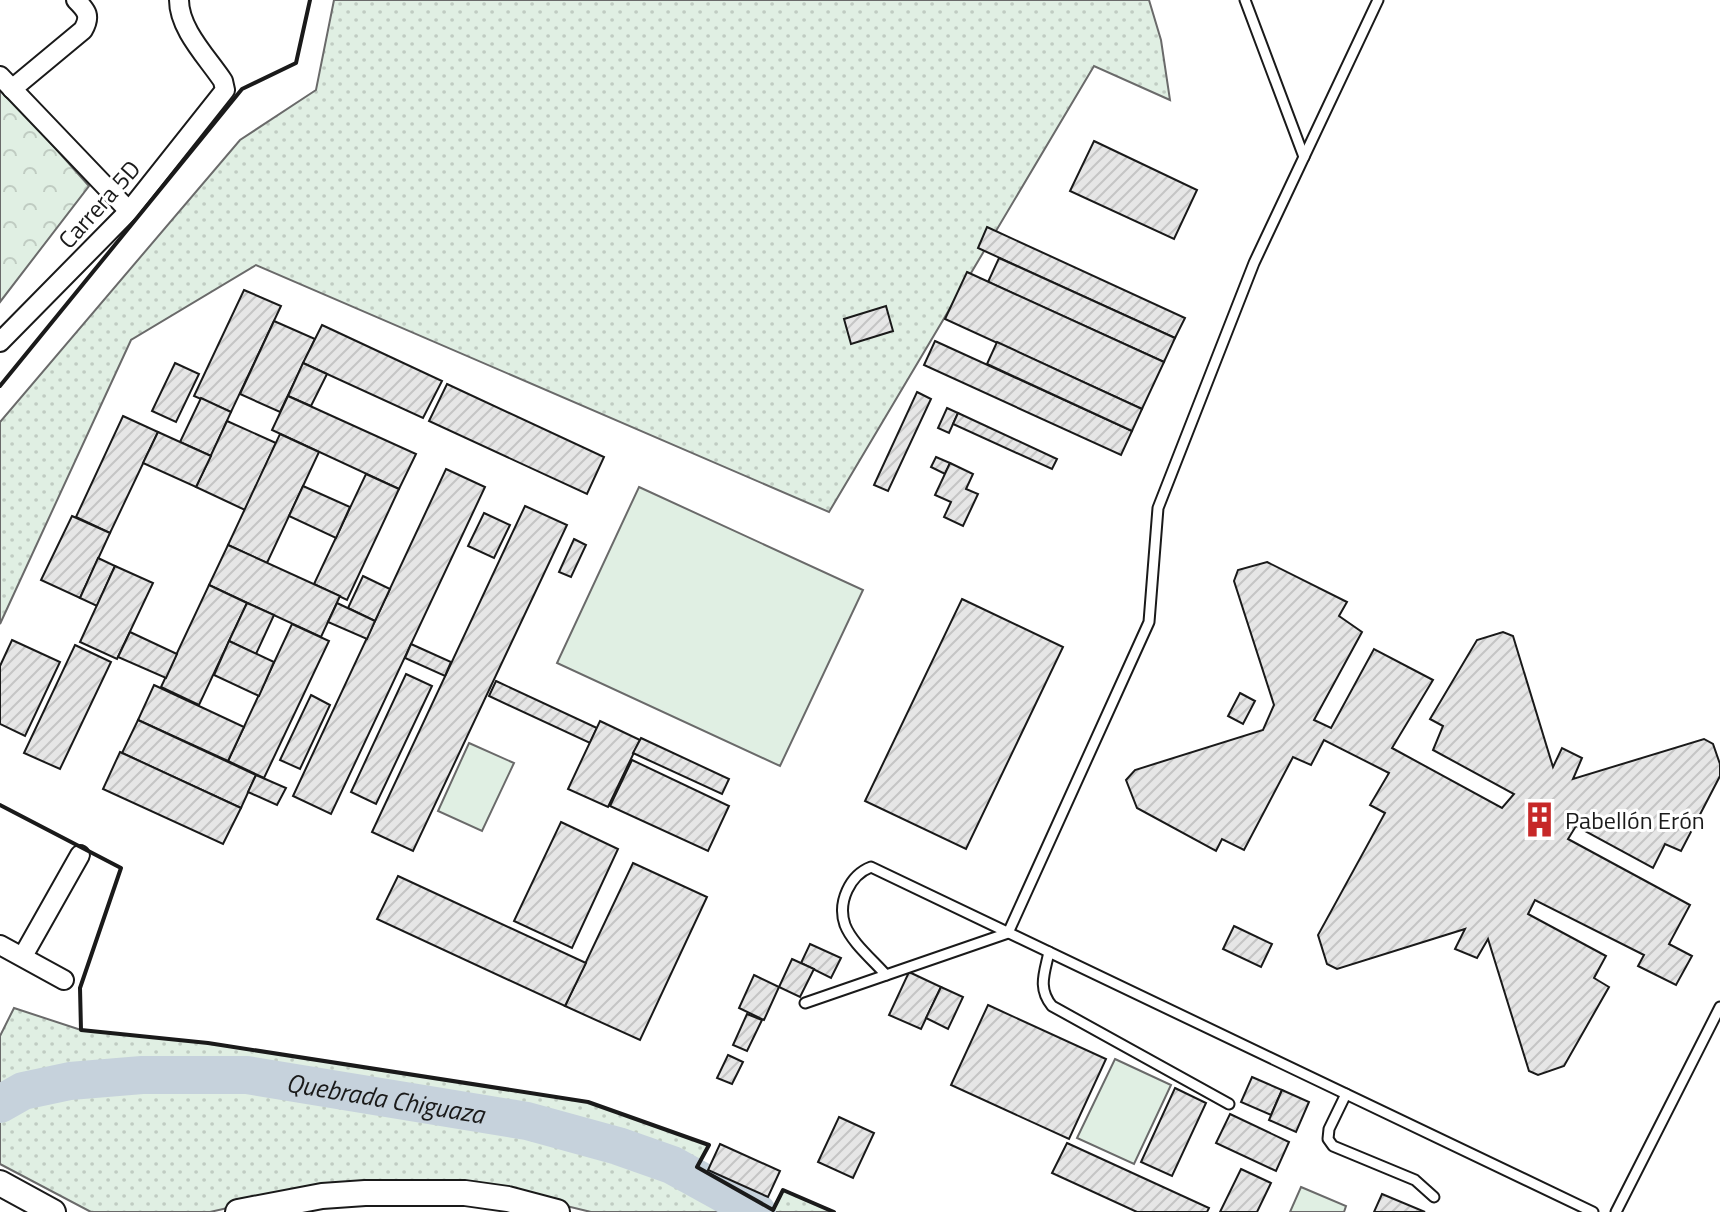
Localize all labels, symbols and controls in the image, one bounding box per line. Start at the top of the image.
street label: Carrera 5D [49,152,149,256]
building icon: Pabellón Erón [1520,801,1558,839]
place label: Pabellón Erón [1565,802,1705,838]
water label: Quebrada Chiguaza [283,1062,489,1134]

